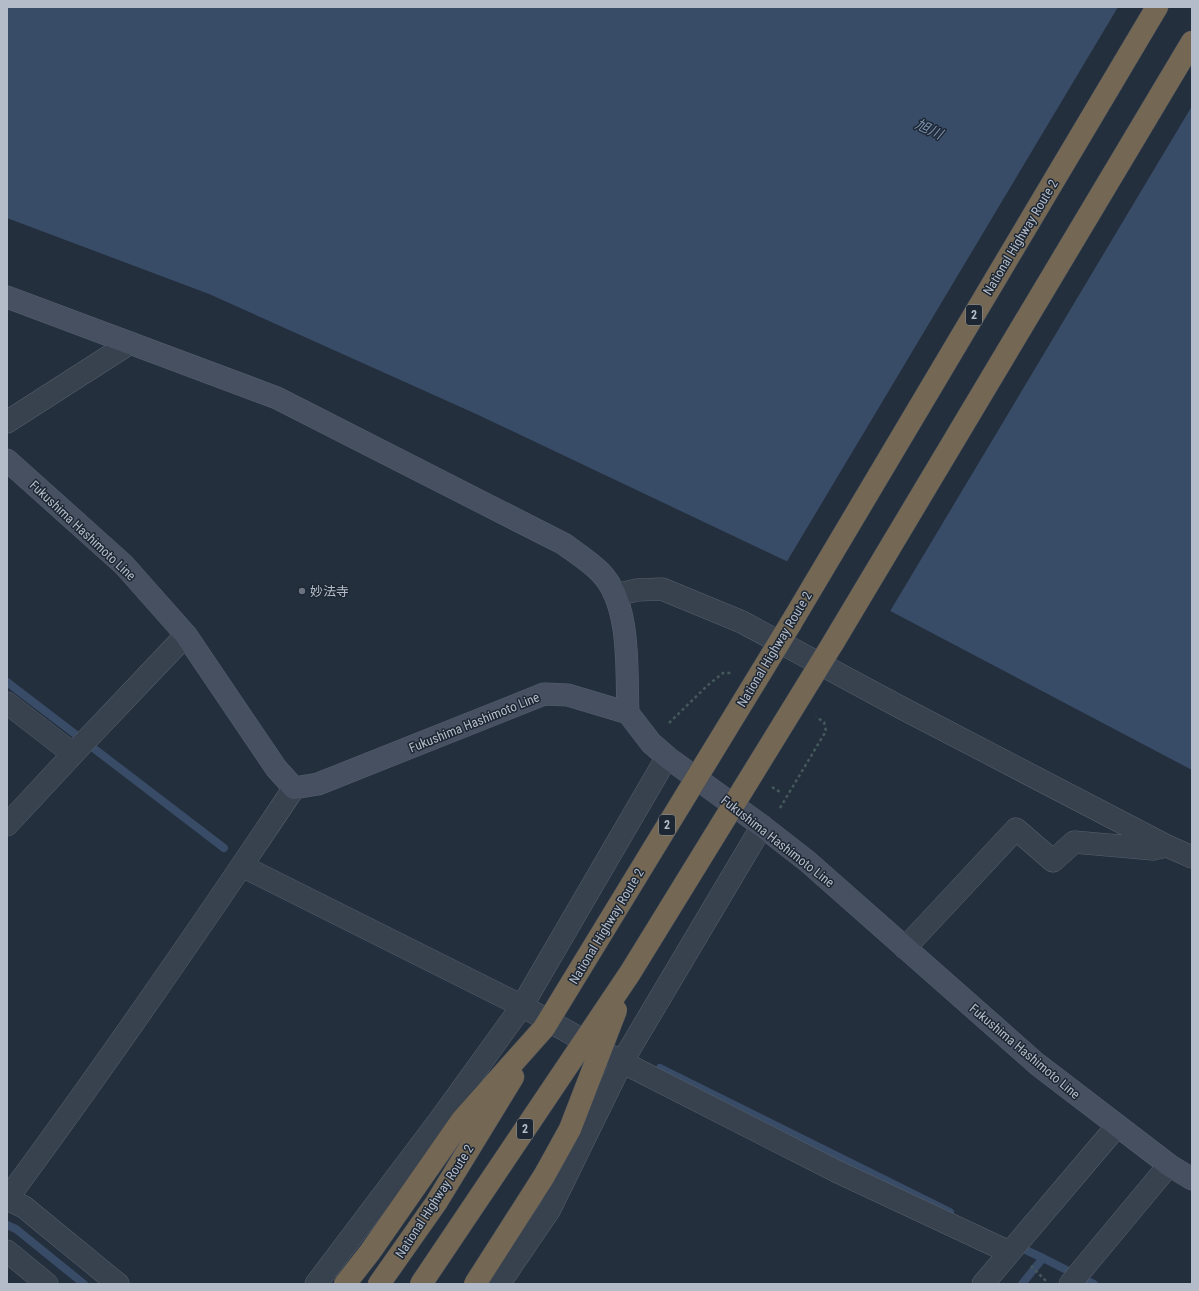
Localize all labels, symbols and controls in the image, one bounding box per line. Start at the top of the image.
water label: 旭川 [913,116,947,143]
street label: National Highway Route 2 [980,177,1061,298]
road number: 2 [966,305,982,325]
street label: Fukushima Hashimoto Line [27,477,139,583]
place label: 妙法寺 [310,584,349,599]
marker: 妙法寺 [297,586,307,596]
street label: National Highway Route 2 [734,589,815,710]
street label: Fukushima Hashimoto Line [407,689,542,756]
street label: Fukushima Hashimoto Line [718,793,837,890]
road number: 2 [659,815,675,835]
street label: National Highway Route 2 [566,866,647,987]
street label: Fukushima Hashimoto Line [966,1001,1083,1102]
road number: 2 [517,1119,533,1139]
street label: National Highway Route 2 [392,1142,477,1261]

